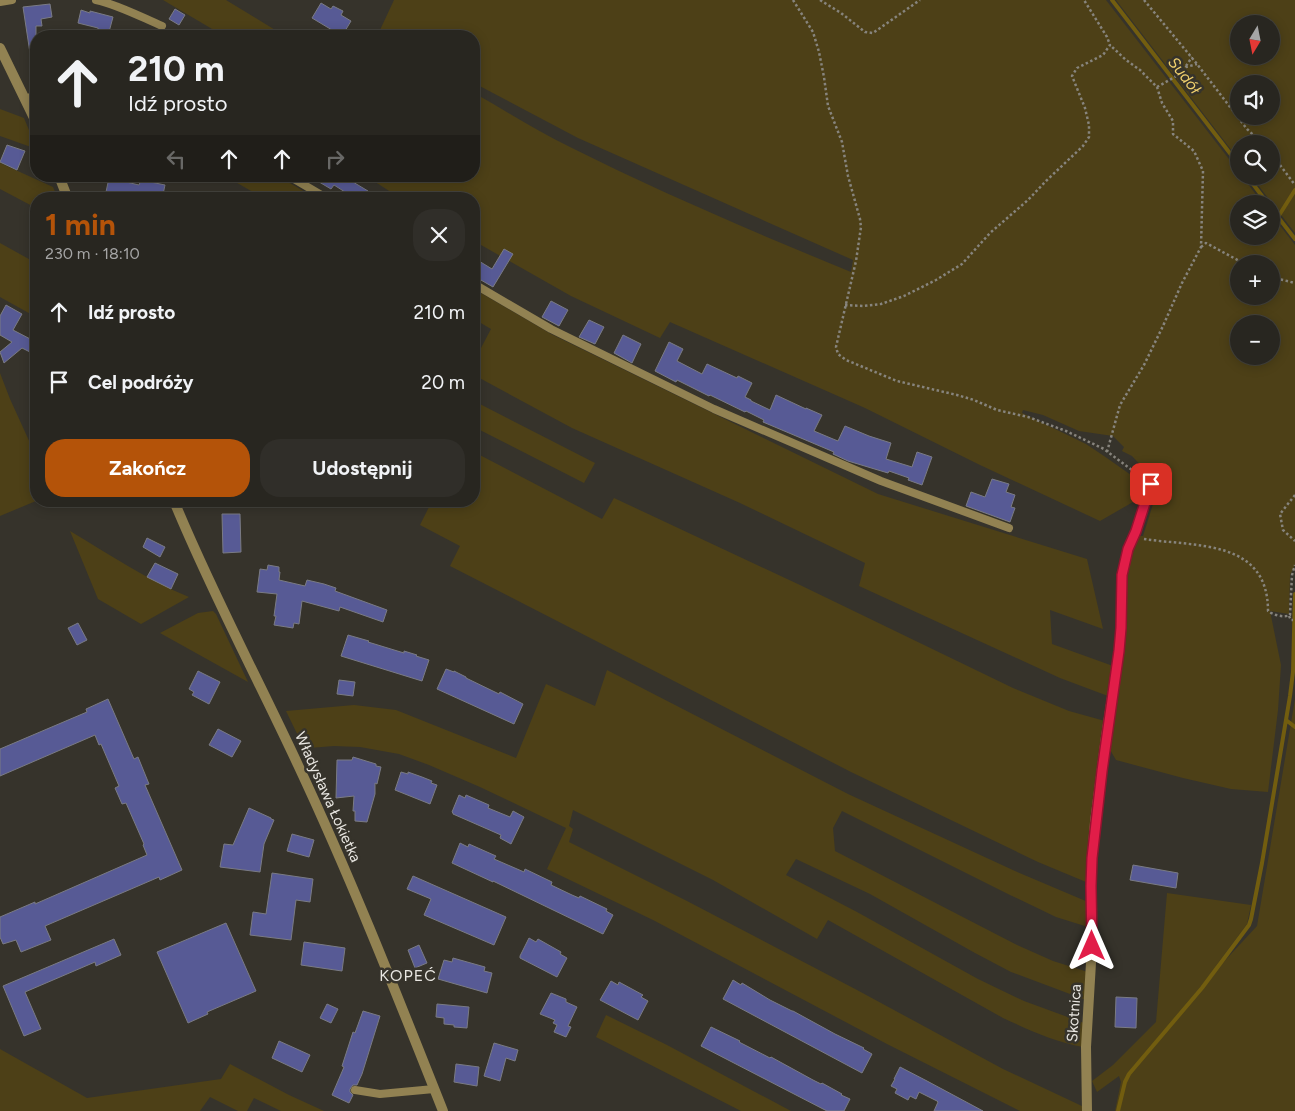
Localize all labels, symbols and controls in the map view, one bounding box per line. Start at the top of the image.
north arrow [1230,15,1280,65]
map controls [1230,15,1280,365]
text: 210 m [128,48,225,90]
icon: ahead [45,50,110,115]
water label: Sudół [1164,53,1205,98]
button: sound [1230,75,1280,125]
text: Idź prosto [128,90,228,117]
button: search [1230,135,1280,185]
icon: left [162,145,190,173]
icon: ahead [215,145,243,173]
icon: ahead [268,145,296,173]
icon: right [321,145,349,173]
button: layers [1230,195,1280,245]
text: 1 min [45,206,116,243]
button: close [413,209,465,261]
text: 230 m · 18:10 [45,244,140,263]
button: + [1230,255,1280,305]
icon: ahead [45,298,73,326]
text: Idź prosto [88,301,175,324]
text: 210 m [413,301,465,324]
button: − [1230,315,1280,365]
icon: arrive [45,368,73,396]
text: Cel podróży [88,371,194,394]
text: 20 m [421,371,465,394]
button: Zakończ [45,439,250,497]
button: Udostępnij [260,439,465,497]
pin [1130,463,1172,505]
icon: arrive [1137,470,1165,498]
street label: Władysława Łokietka [291,729,365,865]
position arrow [1065,919,1117,971]
district label: KOPEĆ [379,966,437,985]
street label: Skotnica [1063,983,1085,1043]

